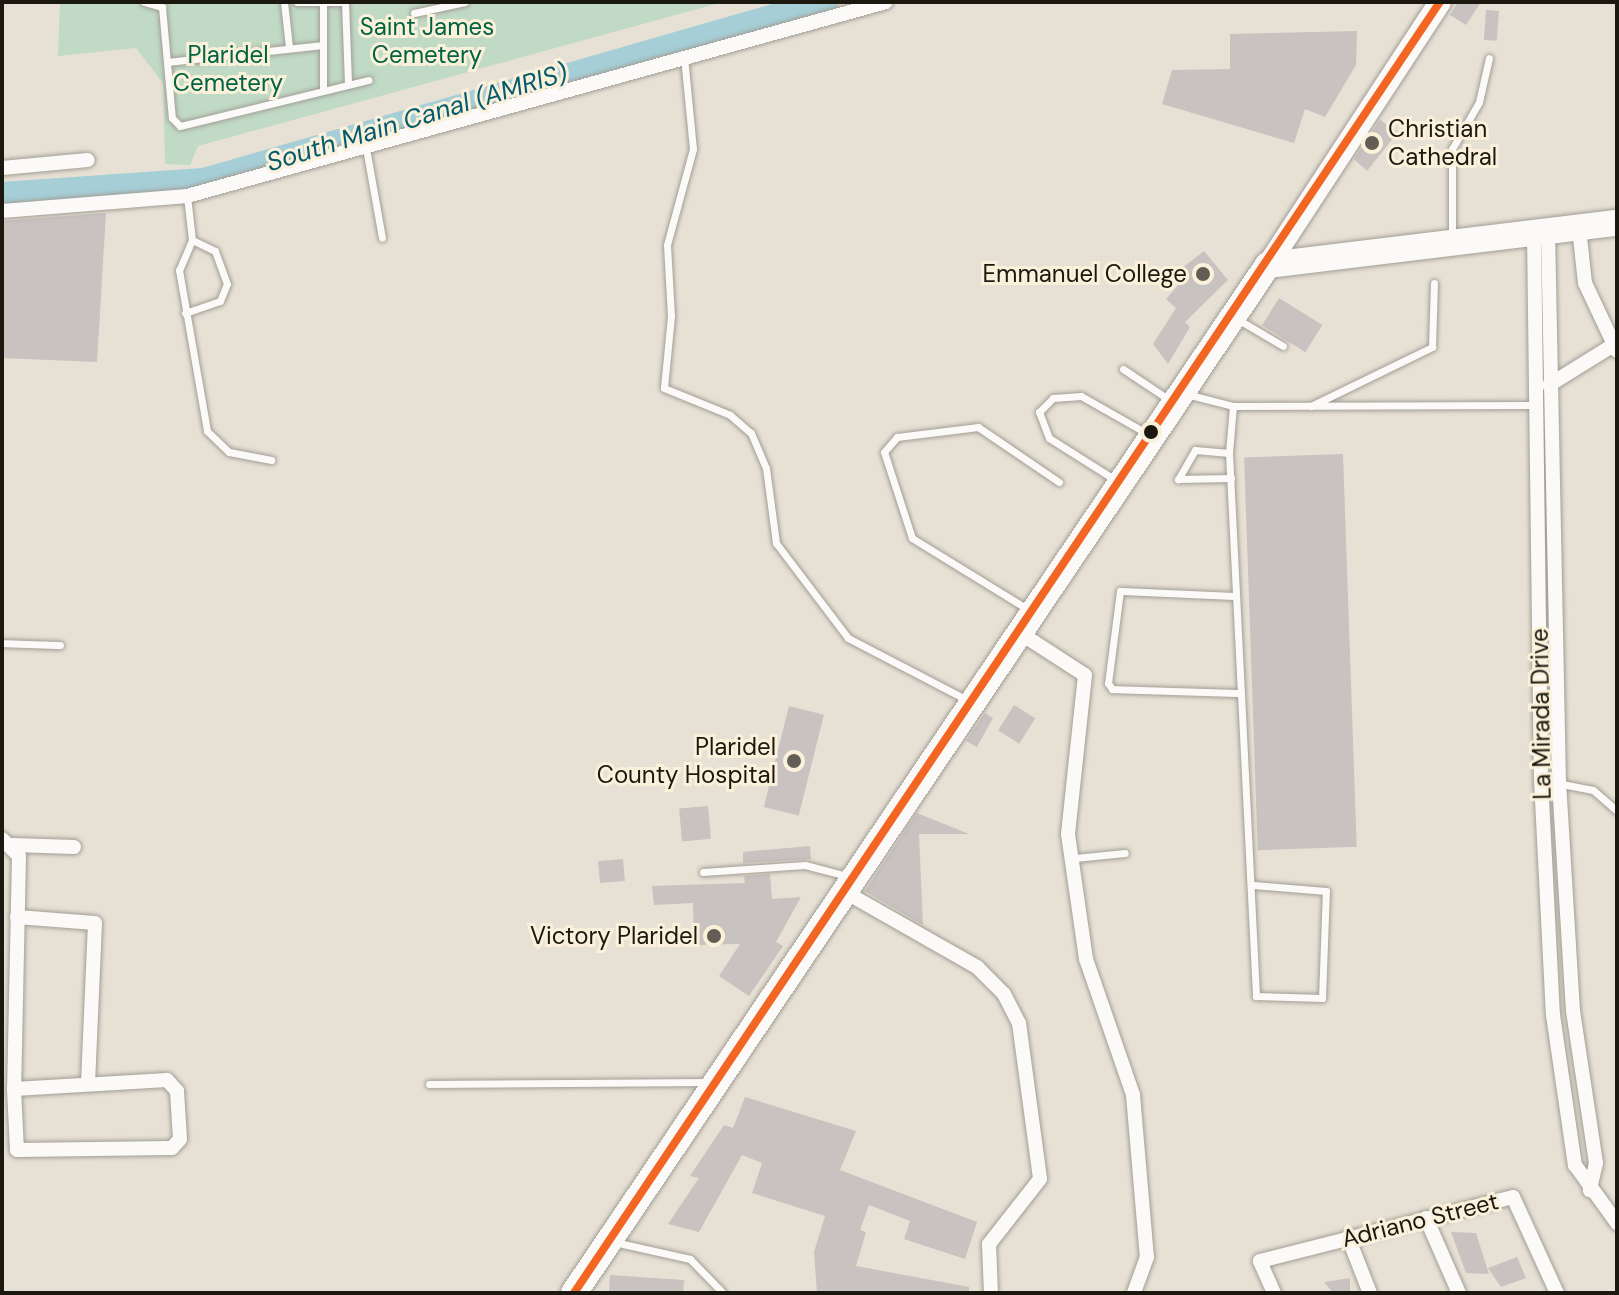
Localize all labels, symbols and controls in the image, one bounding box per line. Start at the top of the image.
park label: Saint James Cemetery [360,13,494,69]
park label: Plaridel Cemetery [173,41,283,97]
water label: South Main Canal (AMRIS) [263,57,571,179]
place label: Christian Cathedral [1388,115,1497,171]
marker: Christian Cathedral [1363,134,1381,152]
place label: Emmanuel College [982,260,1187,288]
marker: Emmanuel College [1194,265,1212,283]
unlabelled marker [1143,424,1159,440]
street label: La Mirada Drive [1525,628,1557,800]
place label: Plaridel County Hospital [597,733,776,789]
marker: Plaridel County Hospital [783,750,805,772]
place label: Victory Plaridel [530,922,698,950]
marker: Victory Plaridel [705,927,723,945]
street label: Adriano Street [1339,1187,1501,1253]

